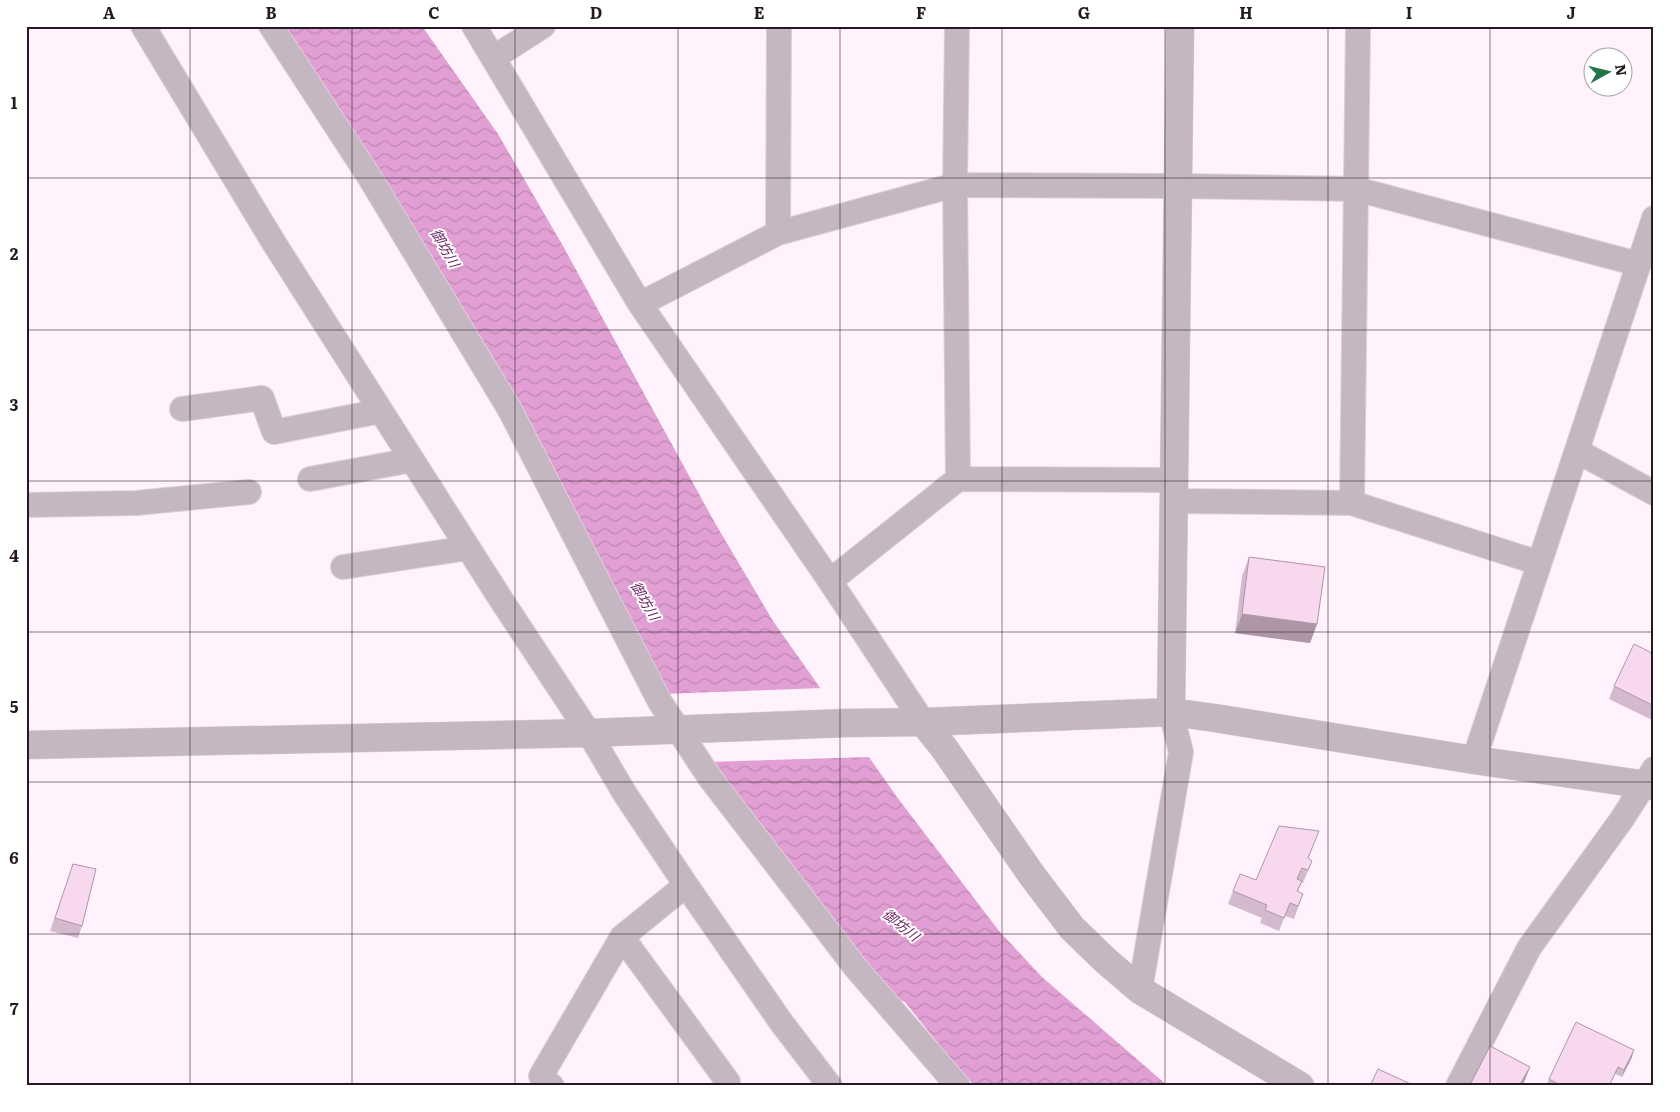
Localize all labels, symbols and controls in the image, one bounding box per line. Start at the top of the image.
text: A [103,0,115,24]
text: B [265,0,277,24]
text: C [428,0,440,24]
text: D [590,0,602,24]
text: E [754,0,765,24]
text: F [916,0,926,24]
text: G [1078,0,1090,24]
text: H [1239,0,1253,24]
text: I [1406,0,1412,24]
text: J [1566,0,1576,24]
north arrow [1582,48,1632,98]
text: N [1611,63,1633,78]
text: 1 [11,90,18,114]
water label: 御坊川 [427,224,466,272]
text: 2 [10,241,19,265]
text: 3 [10,392,19,416]
text: 4 [9,543,19,567]
water label: 御坊川 [627,577,666,625]
text: 5 [10,694,19,718]
text: 6 [9,845,19,869]
water label: 御坊川 [879,903,926,946]
text: 7 [10,996,19,1020]

